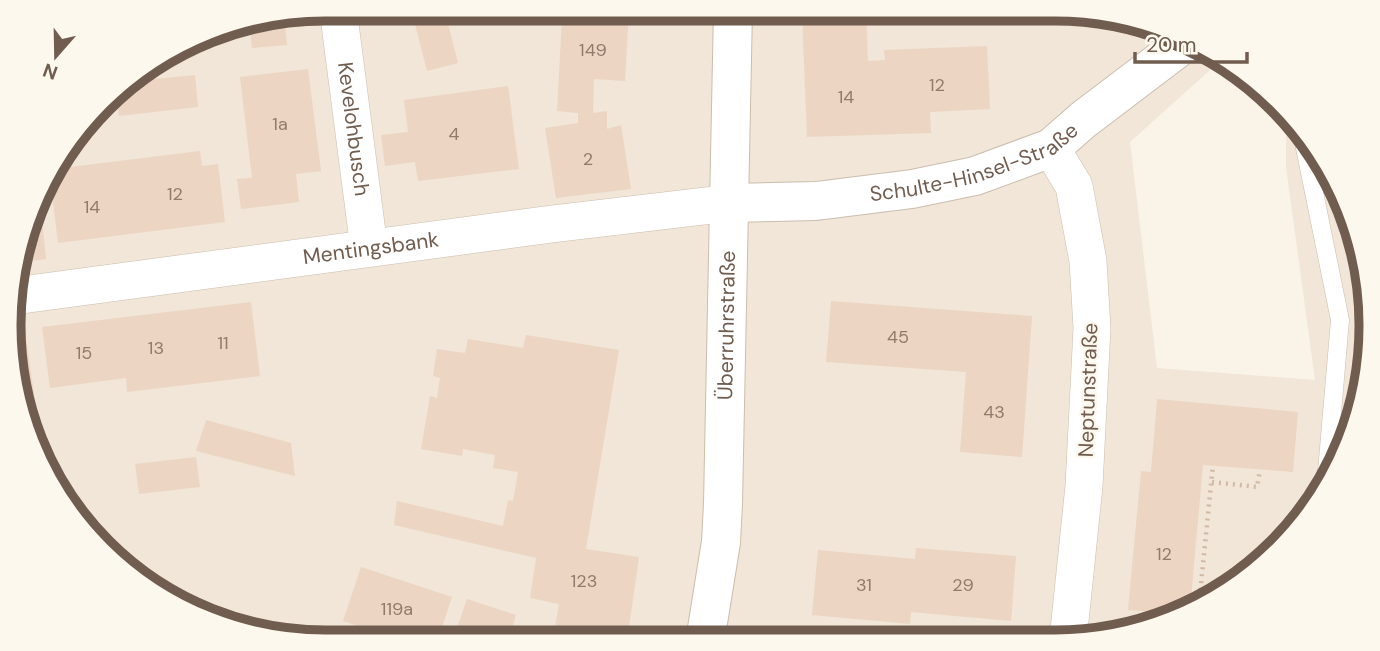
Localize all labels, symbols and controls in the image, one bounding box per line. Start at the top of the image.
north arrow [21,21,91,91]
scale bar [1135,21,1247,65]
text: 20 m [1146,31,1197,59]
house number: 149 [579,38,607,62]
text: N [40,57,61,86]
street label: Kevelohbusch [331,60,376,198]
house number: 12 [929,73,945,97]
house number: 14 [838,85,854,109]
house number: 1a [272,112,288,136]
street label: Schulte-Hinsel-Straße [868,117,1084,208]
house number: 4 [449,122,460,146]
house number: 2 [583,147,593,171]
house number: 12 [167,182,183,206]
house number: 14 [84,195,100,219]
street label: Mentingsbank [301,225,441,271]
street label: Überruhrstraße [711,250,742,400]
street label: Neptunstraße [1072,322,1104,458]
house number: 45 [887,325,909,349]
house number: 11 [217,331,229,355]
house number: 13 [148,336,164,360]
house number: 15 [76,341,92,365]
house number: 43 [983,400,1005,424]
house number: 12 [1156,542,1172,566]
house number: 123 [571,569,597,593]
house number: 31 [856,573,872,597]
house number: 29 [952,573,974,597]
house number: 119a [381,597,413,621]

